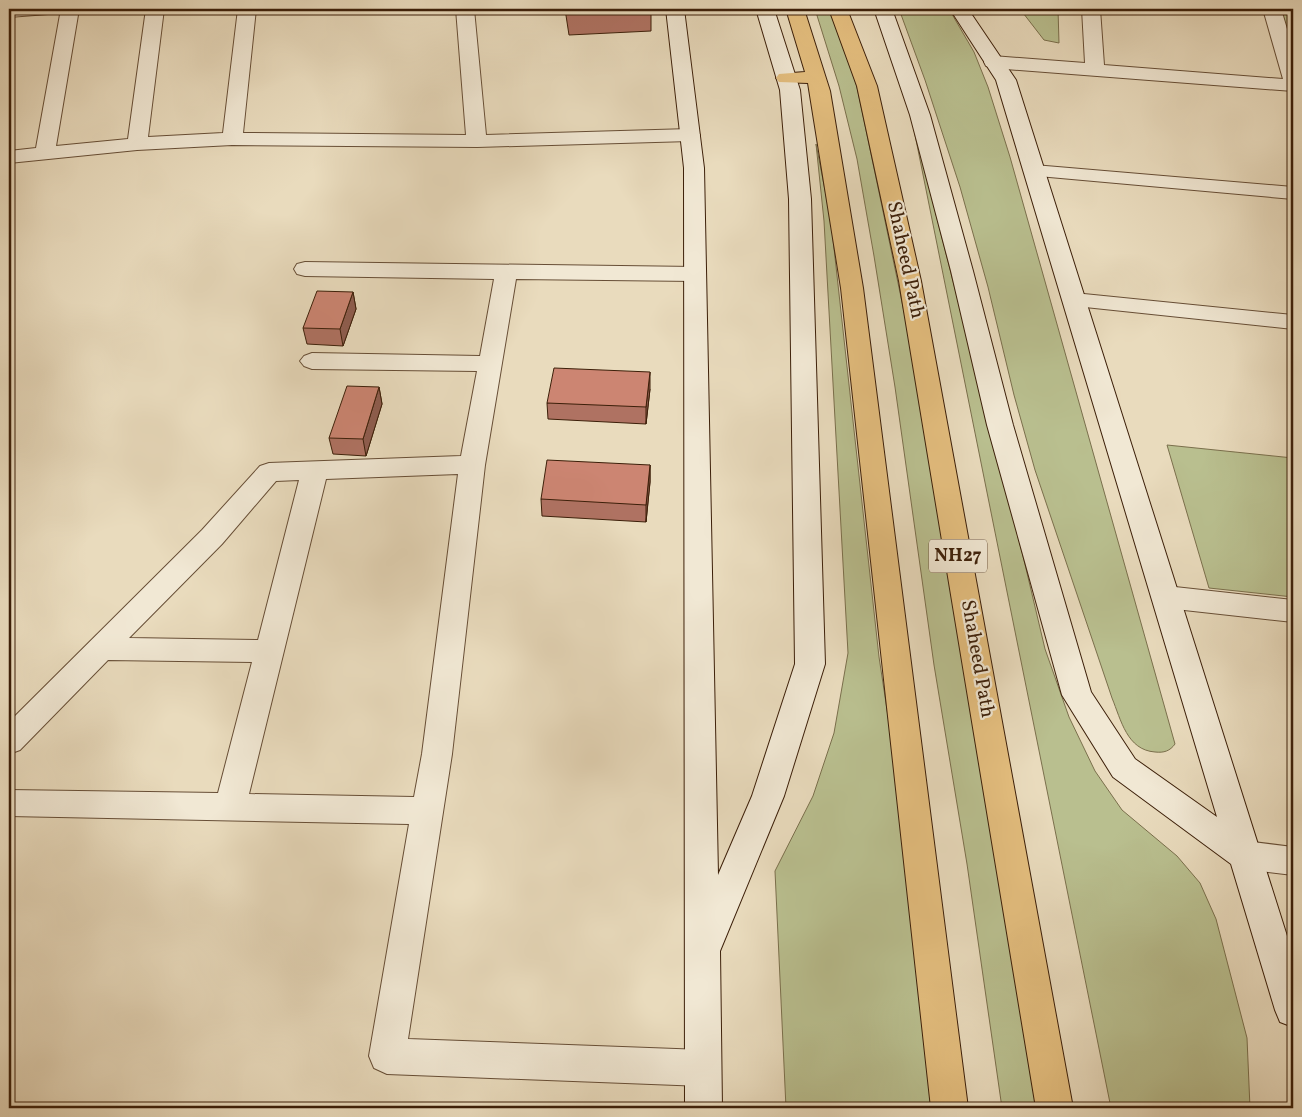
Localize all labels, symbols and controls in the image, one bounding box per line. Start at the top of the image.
street label: Shaheed Path [879,199,931,321]
road number: NH27 [929,540,987,572]
street label: Shaheed Path [953,598,1001,720]

